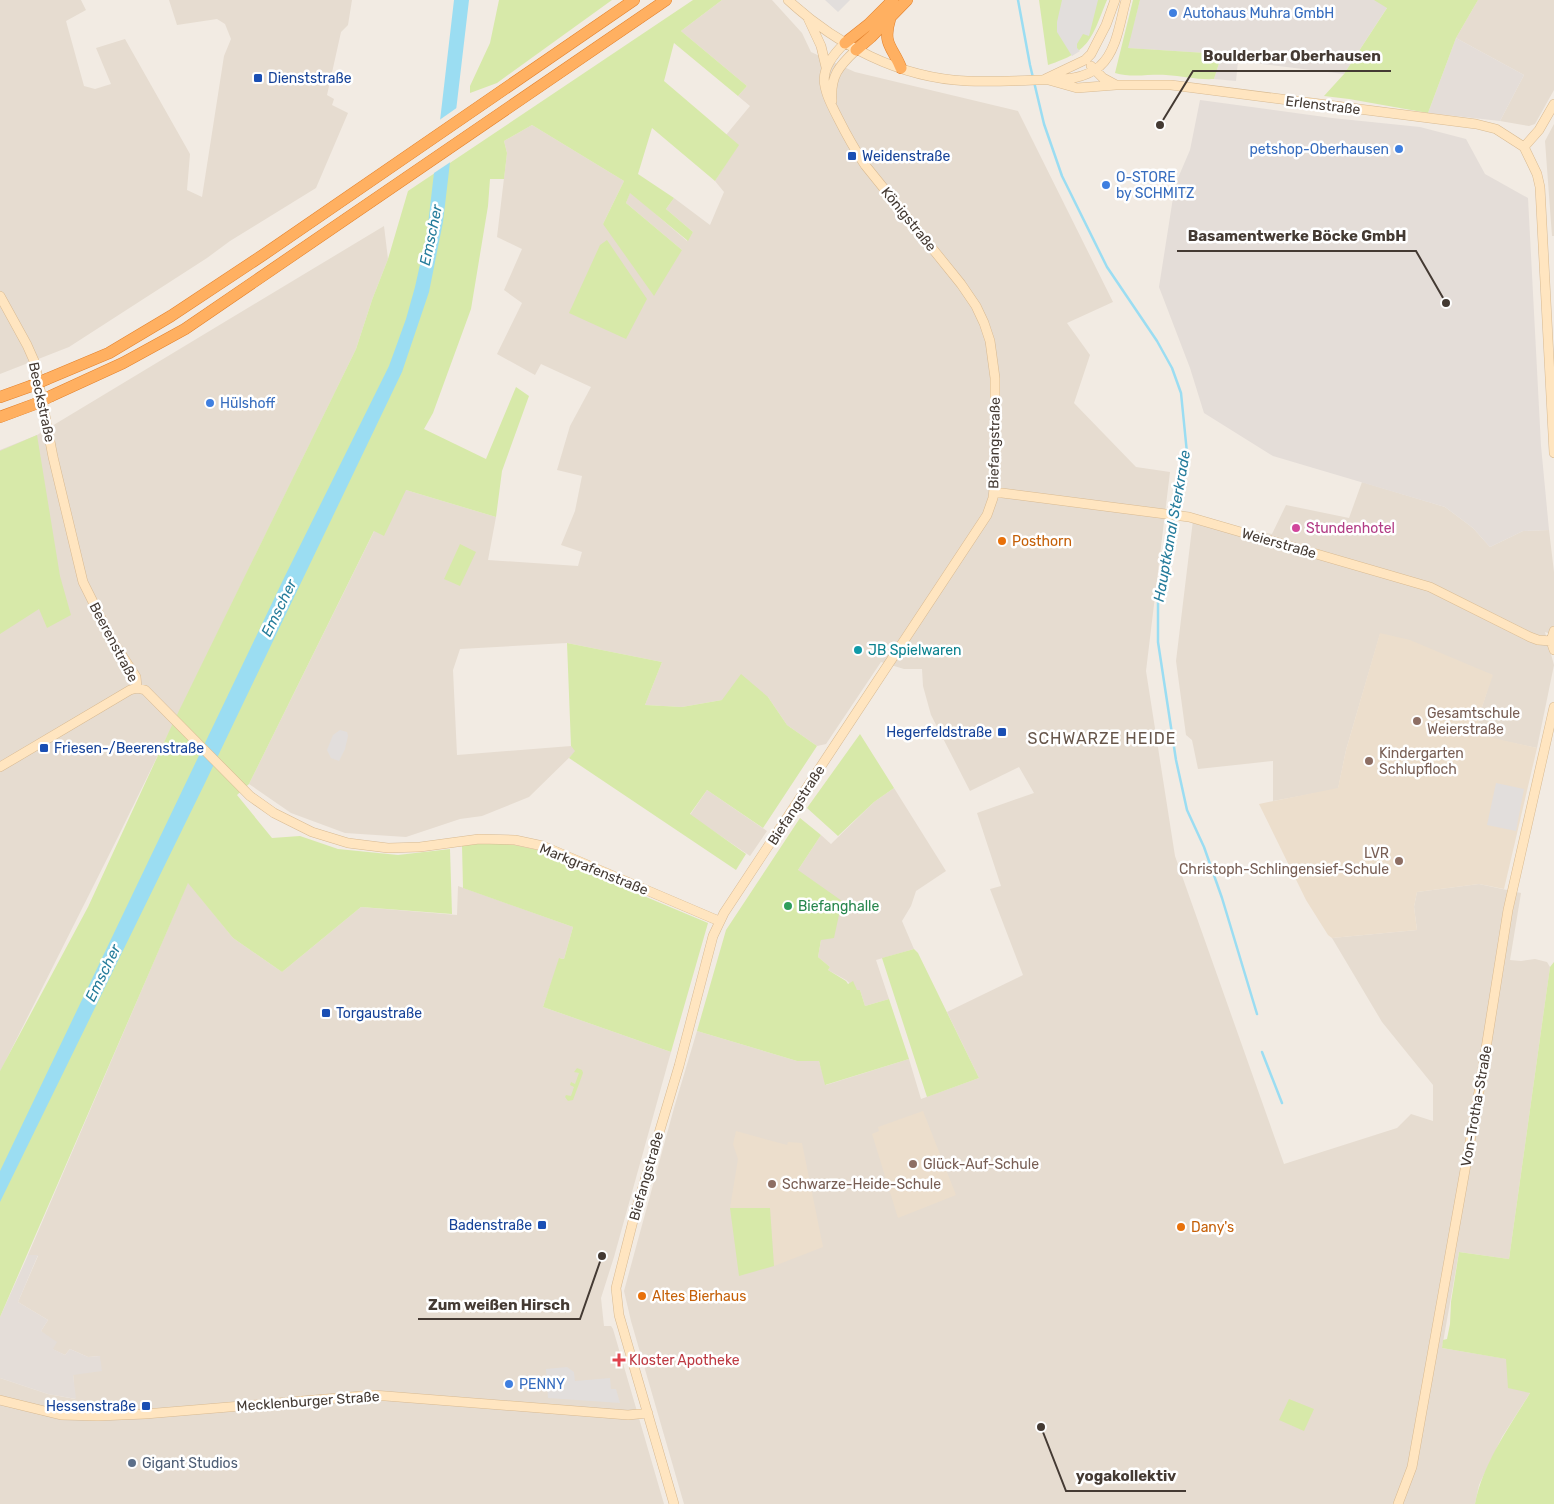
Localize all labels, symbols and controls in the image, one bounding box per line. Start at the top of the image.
place label: Autohaus Muhra GmbH [1183,5,1334,22]
marker: Autohaus Muhra GmbH [1167,7,1179,19]
callout: Boulderbar Oberhausen [1193,41,1391,71]
text: Boulderbar Oberhausen [1203,47,1381,65]
place label: Dienststraße [268,70,352,87]
marker: Dienststraße [252,72,264,84]
street label: Erlenstraße [1285,92,1361,119]
place label: petshop-Oberhausen [1249,141,1389,158]
marker: petshop-Oberhausen [1393,143,1405,155]
place label: Weidenstraße [862,148,951,165]
marker: Weidenstraße [846,150,858,162]
place label: O-STORE by SCHMITZ [1116,169,1194,202]
marker: O-STORE by SCHMITZ [1100,179,1112,191]
street label: Königstraße [877,184,940,255]
water label: Emscher [416,202,446,267]
callout: Basamentwerke Böcke GmbH [1177,221,1416,251]
text: Basamentwerke Böcke GmbH [1188,227,1406,245]
street label: Beeckstraße [25,360,58,444]
place label: Hülshoff [220,395,275,412]
marker: Hülshoff [204,397,216,409]
street label: Biefangstraße [985,397,1004,489]
water label: Hauptkanal Sterkrade [1150,448,1194,603]
place label: Stundenhotel [1306,520,1395,537]
marker: Stundenhotel [1290,522,1302,534]
street label: Weierstraße [1240,525,1318,562]
place label: Posthorn [1012,533,1072,550]
marker: Posthorn [996,535,1008,547]
water label: Emscher [257,575,301,640]
street label: Beerenstraße [85,599,142,685]
place label: JB Spielwaren [868,642,962,659]
marker: JB Spielwaren [852,644,864,656]
place label: Gesamtschule Weierstraße [1427,705,1520,738]
marker: Gesamtschule Weierstraße [1411,715,1423,727]
place label: Hegerfeldstraße [886,724,992,741]
marker: Hegerfeldstraße [996,726,1008,738]
district label: SCHWARZE HEIDE [1027,729,1177,748]
place label: Friesen-/Beerenstraße [54,740,204,757]
marker: Friesen-/Beerenstraße [38,742,50,754]
place label: Kindergarten Schlupfloch [1379,745,1464,778]
marker: Kindergarten Schlupfloch [1363,755,1375,767]
street label: Biefangstraße [764,762,829,848]
street label: Markgrafenstraße [537,840,651,899]
place label: LVR Christoph-Schlingensief-Schule [1179,845,1389,878]
marker: LVR Christoph-Schlingensief-Schule [1393,855,1405,867]
place label: Biefanghalle [798,898,879,915]
marker: Biefanghalle [782,900,794,912]
water label: Emscher [81,940,125,1005]
place label: Torgaustraße [336,1005,422,1022]
marker: Torgaustraße [320,1007,332,1019]
street label: Von-Trotha-Straße [1457,1044,1496,1168]
street label: Biefangstraße [626,1129,667,1223]
place label: Glück-Auf-Schule [923,1156,1039,1173]
marker: Glück-Auf-Schule [907,1158,919,1170]
place label: Schwarze-Heide-Schule [782,1176,941,1193]
marker: Schwarze-Heide-Schule [766,1178,778,1190]
place label: Badenstraße [449,1217,532,1234]
marker: Badenstraße [536,1219,548,1231]
place label: Dany's [1191,1219,1234,1236]
marker: Dany's [1175,1221,1187,1233]
place label: Altes Bierhaus [652,1288,746,1305]
callout: Zum weißen Hirsch [418,1289,580,1319]
marker: Altes Bierhaus [636,1290,648,1302]
text: Zum weißen Hirsch [428,1296,570,1314]
place label: Kloster Apotheke [629,1352,740,1369]
marker: Kloster Apotheke [613,1354,625,1366]
place label: PENNY [519,1376,565,1393]
marker: PENNY [503,1378,515,1390]
street label: Mecklenburger Straße [236,1388,380,1415]
place label: Hessenstraße [46,1398,136,1415]
marker: Hessenstraße [140,1400,152,1412]
place label: Gigant Studios [142,1455,238,1472]
marker: Gigant Studios [126,1457,138,1469]
callout: yogakollektiv [1066,1461,1186,1491]
text: yogakollektiv [1076,1467,1176,1485]

